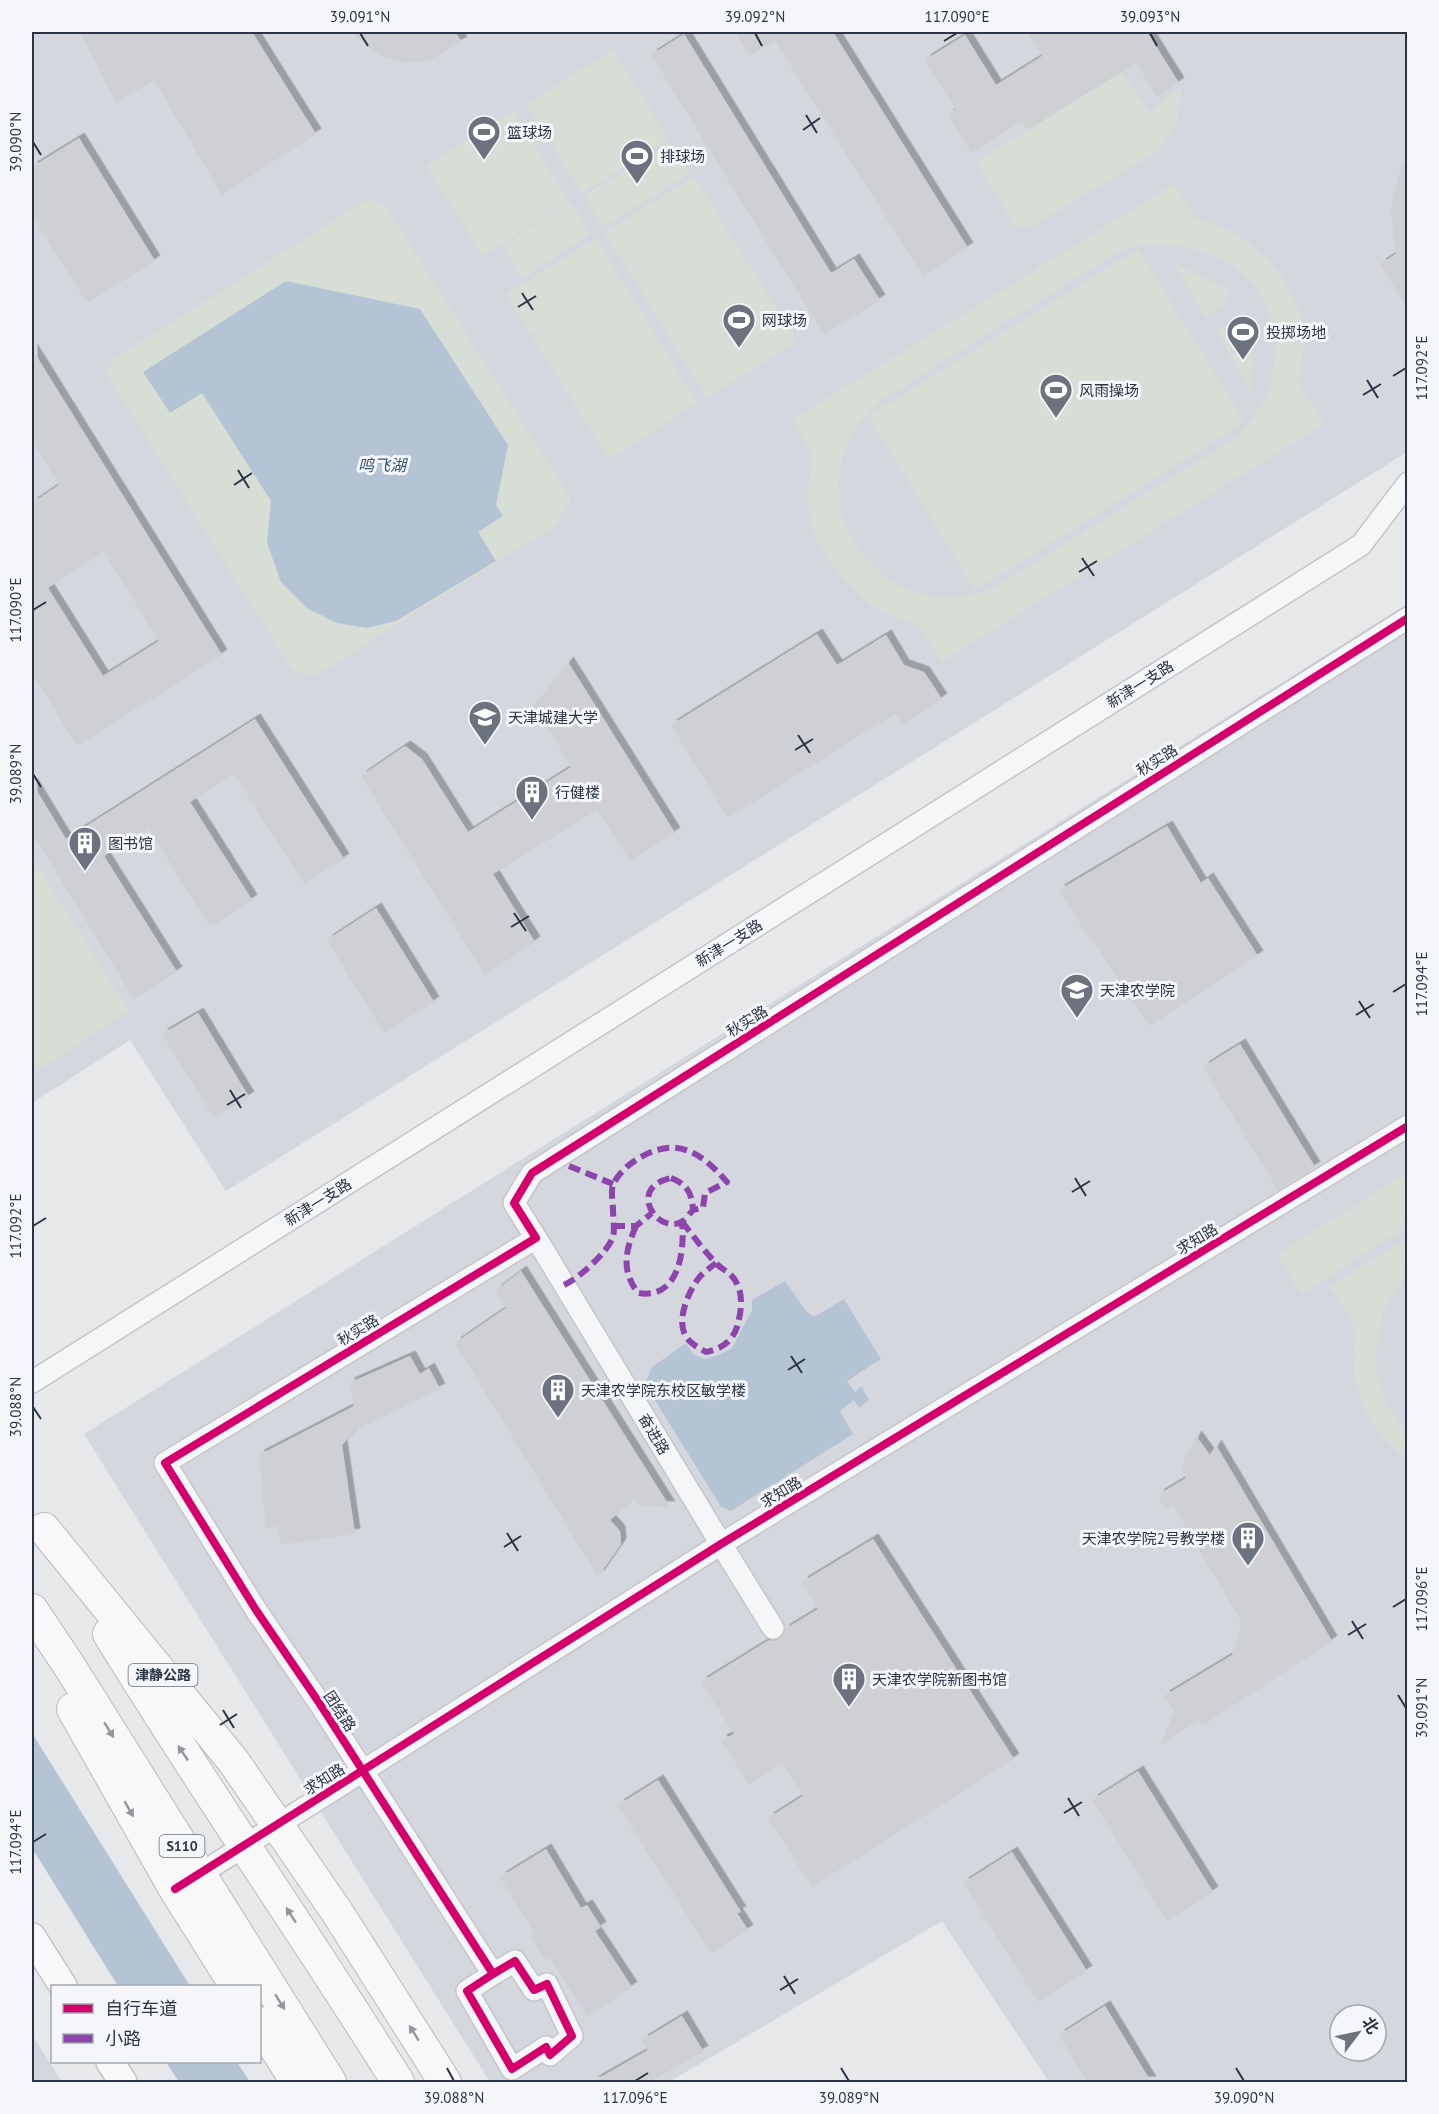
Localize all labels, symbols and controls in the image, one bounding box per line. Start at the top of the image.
text: 39.091°N [330,7,390,26]
text: 39.092°N [725,7,785,26]
text: 117.090°E [924,7,990,26]
text: 39.093°N [1120,7,1180,26]
text: 39.090°N [6,112,25,172]
sports icon: 篮球场 [466,114,502,161]
place label: 篮球场 [507,123,552,142]
sports icon: 排球场 [619,138,655,185]
place label: 排球场 [660,147,705,166]
sports icon: 网球场 [721,302,757,349]
place label: 网球场 [762,311,807,330]
sports icon: 投掷场地 [1225,314,1261,361]
place label: 投掷场地 [1266,323,1326,342]
text: 117.092°E [1412,335,1431,401]
sports icon: 风雨操场 [1038,372,1074,419]
place label: 风雨操场 [1079,381,1139,400]
water label: 鸣飞湖 [358,455,409,475]
text: 117.090°E [6,577,25,643]
street label: 新津一支路 [1103,656,1177,712]
school or university icon: 天津城建大学 [467,699,503,746]
place label: 天津城建大学 [508,708,598,727]
street label: 秋实路 [1133,740,1181,780]
text: 39.089°N [6,744,25,804]
building icon: 行健楼 [514,774,550,821]
place label: 行健楼 [555,783,600,802]
building icon: 图书馆 [67,825,103,872]
place label: 图书馆 [108,834,153,853]
street label: 新津一支路 [692,915,766,971]
text: 117.094°E [1412,951,1431,1017]
school or university icon: 天津农学院 [1059,972,1095,1019]
place label: 天津农学院 [1100,981,1175,1000]
street label: 秋实路 [723,1001,771,1041]
street label: 新津一支路 [281,1174,355,1230]
text: 117.092°E [6,1193,25,1259]
street label: 求知路 [1173,1219,1221,1259]
street label: 秋实路 [334,1310,382,1350]
building icon: 天津农学院东校区敏学楼 [540,1372,576,1419]
text: 39.088°N [6,1377,25,1437]
place label: 天津农学院东校区敏学楼 [581,1381,746,1400]
street label: 奋进路 [634,1410,674,1458]
street label: 求知路 [757,1472,805,1512]
building icon: 天津农学院2号教学楼 [1230,1520,1266,1567]
place label: 天津农学院2号教学楼 [1082,1529,1225,1548]
text: 117.096°E [1412,1566,1431,1632]
building icon: 天津农学院新图书馆 [831,1661,867,1708]
road number: 津静公路 [128,1664,198,1686]
place label: 天津农学院新图书馆 [872,1670,1007,1689]
text: 39.091°N [1412,1678,1431,1738]
street label: 团结路 [320,1687,360,1735]
one-way arrow [104,1721,115,1738]
one-way arrow [177,1745,189,1761]
street label: 求知路 [300,1759,348,1799]
one-way arrow [124,1801,134,1818]
text: 117.094°E [6,1809,25,1875]
road number: S110 [160,1835,204,1857]
one-way arrow [285,1907,296,1924]
legend [51,1985,261,2063]
one-way arrow [274,1993,285,2010]
text: 自行车道 [105,1997,177,2020]
north arrow [1328,2003,1388,2063]
text: 北 [1358,2013,1383,2037]
one-way arrow [408,2025,419,2041]
text: 小路 [105,2027,141,2050]
text: 39.088°N [424,2088,484,2107]
text: 117.096°E [602,2088,668,2107]
text: 39.089°N [819,2088,879,2107]
text: 39.090°N [1214,2088,1274,2107]

